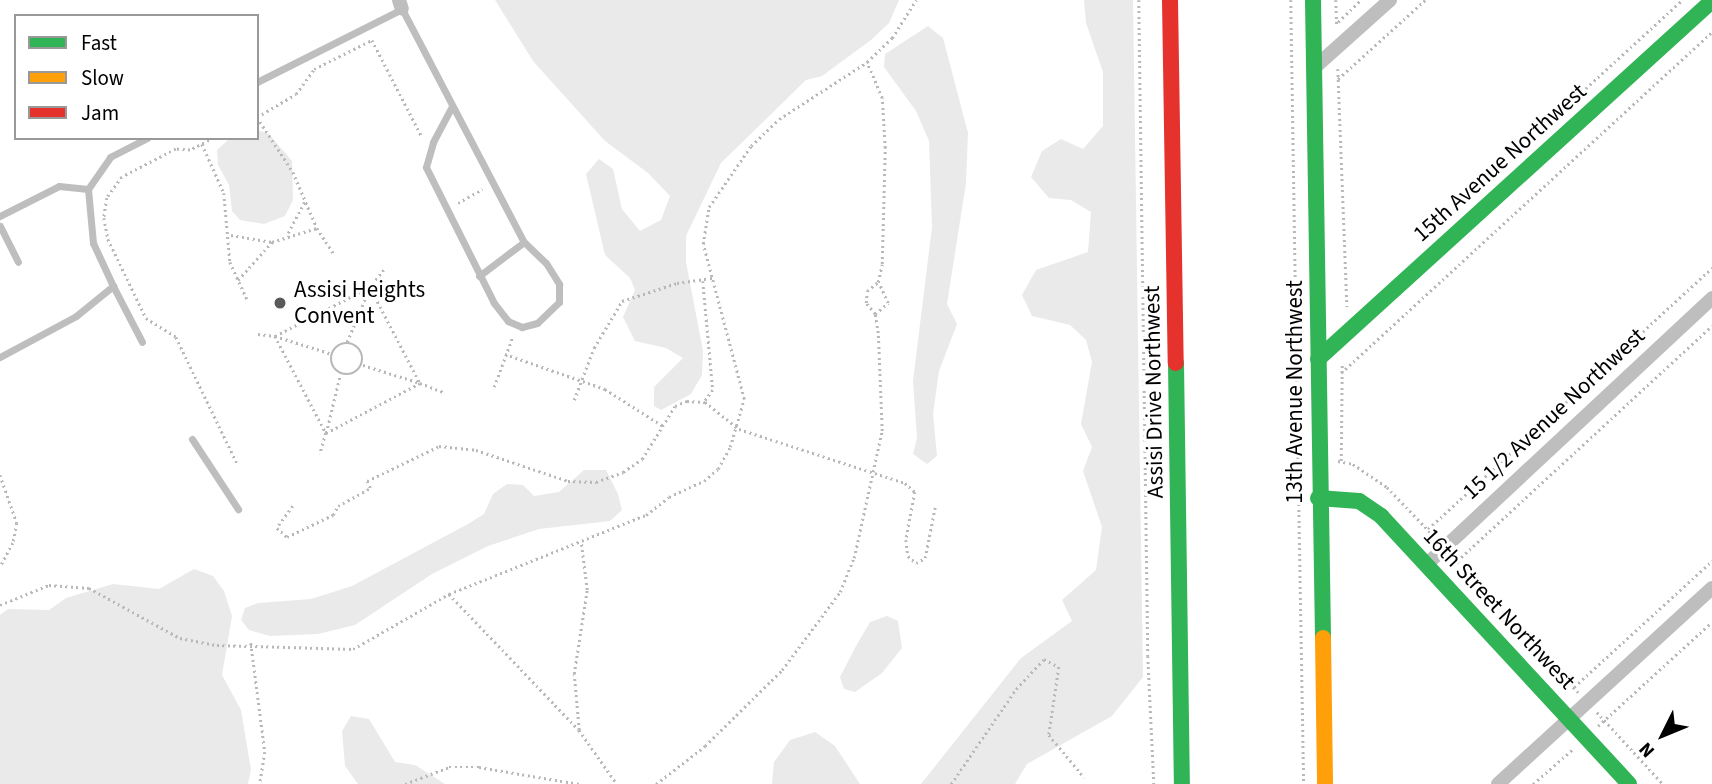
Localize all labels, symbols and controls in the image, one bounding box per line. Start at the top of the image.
legend [14,14,259,140]
text: Fast [81,28,117,58]
text: Slow [81,63,124,93]
street label: 15th Avenue Northwest [1408,78,1592,248]
text: Jam [81,98,119,128]
place label: Assisi Heights Convent [294,276,425,330]
street label: 13th Avenue Northwest [1281,280,1309,504]
street label: Assisi Drive Northwest [1138,285,1170,499]
marker: Assisi Heights Convent [272,295,288,311]
street label: 15 1/2 Avenue Northwest [1457,322,1651,506]
street label: 16th Street Northwest [1417,523,1581,695]
north arrow [1628,700,1698,770]
text: N [1633,736,1661,763]

